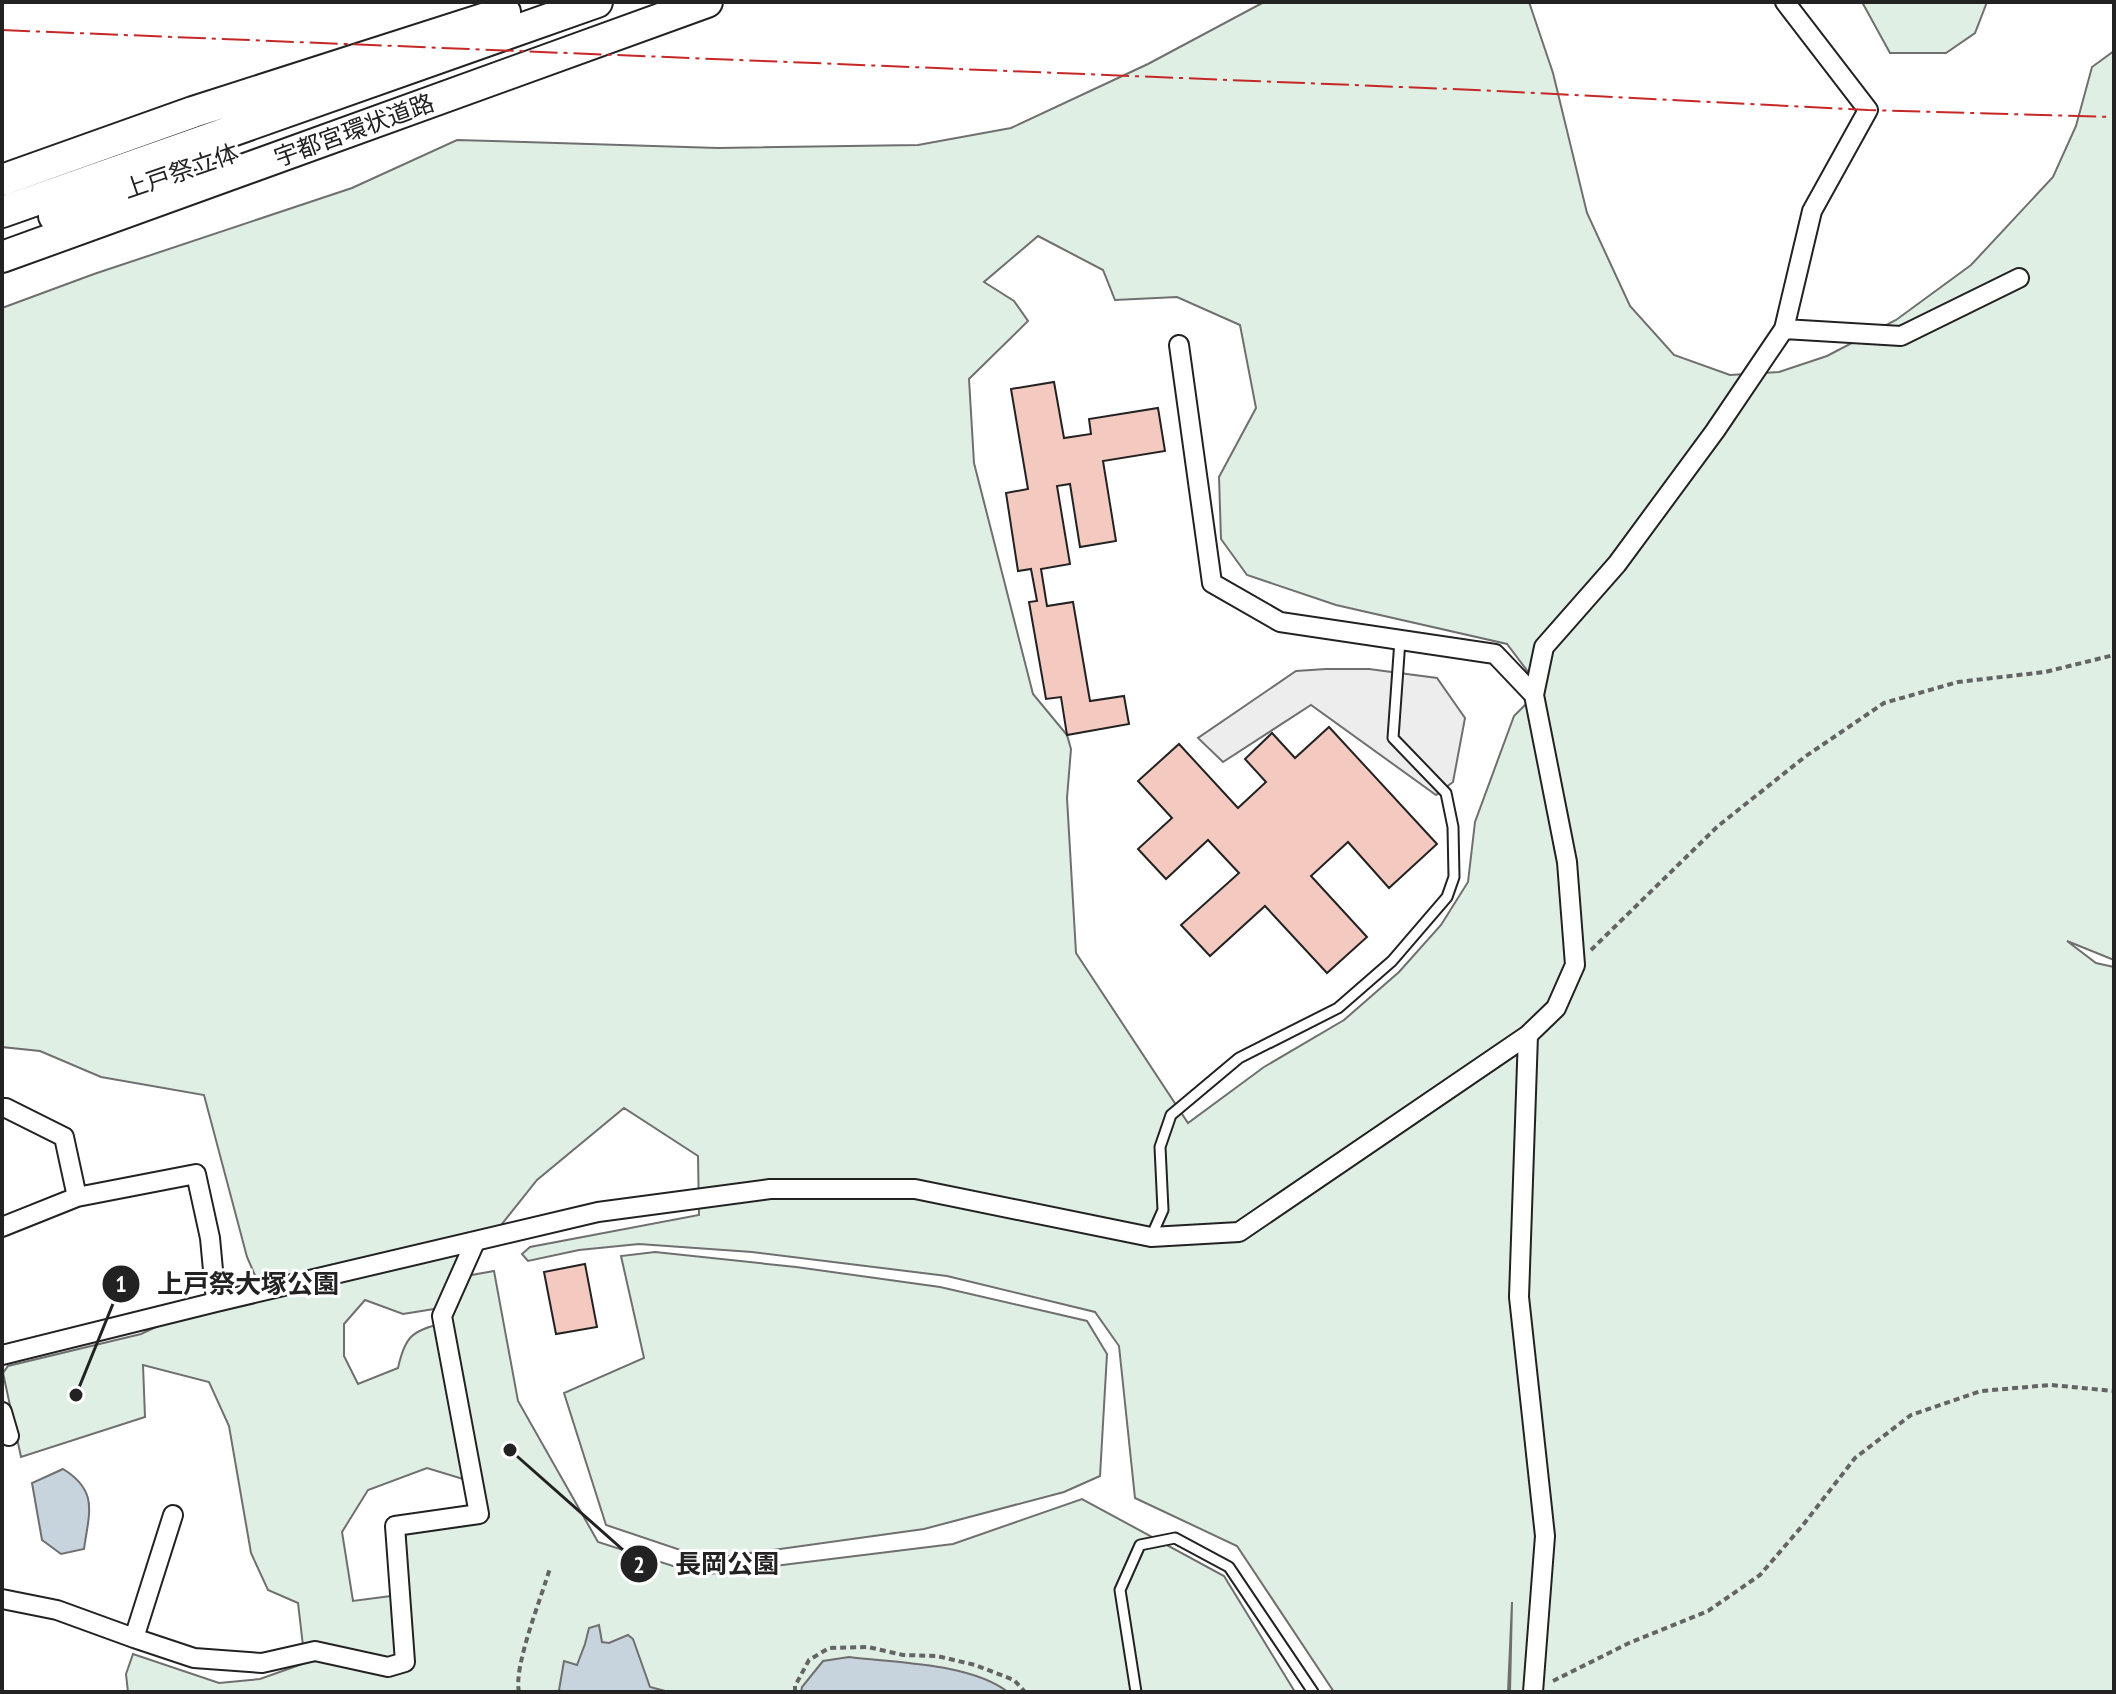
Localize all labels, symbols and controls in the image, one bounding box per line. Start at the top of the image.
street label: 宇都宮環状道路 [270,87,438,173]
street label: 上戸祭立体 [119,137,243,205]
callout: 上戸祭大塚公園 [101,1259,355,1309]
text: 上戸祭大塚公園 [157,1267,339,1300]
text: 1 [115,1268,127,1299]
callout: 長岡公園 [619,1539,795,1589]
text: 長岡公園 [675,1547,779,1580]
text: 2 [633,1549,645,1580]

